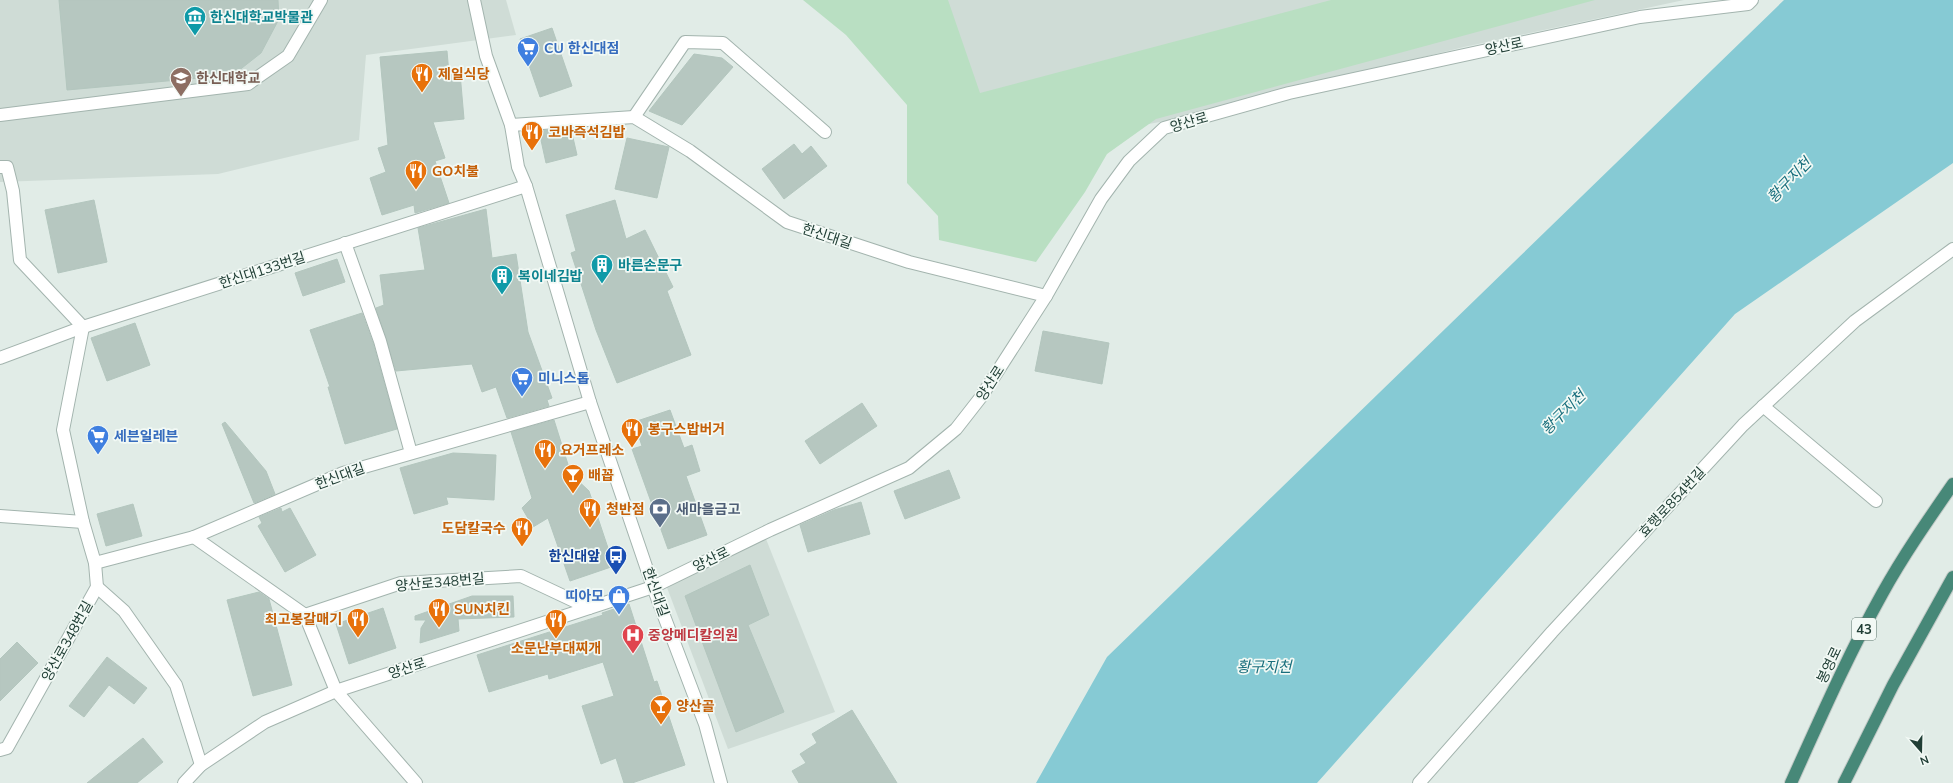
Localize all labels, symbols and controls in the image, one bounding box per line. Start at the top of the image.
museum icon: 한신대학교박물관 [182,4,208,37]
place label: 한신대학교박물관 [210,8,313,26]
street label: 양산로 [1483,33,1525,59]
supermarket icon: CU 한신대점 [515,35,541,68]
place label: CU 한신대점 [544,39,619,57]
restaurant icon: 제일식당 [409,61,435,94]
school or university icon: 한신대학교 [168,65,194,98]
place label: 제일식당 [438,65,490,83]
place label: 한신대학교 [196,69,261,87]
street label: 양산로 [1168,108,1210,136]
restaurant icon: 코바즉석김밥 [519,119,545,152]
place label: 코바즉석김밥 [548,123,625,141]
water label: 황구지천 [1763,152,1817,206]
restaurant icon: GO치불 [403,158,429,191]
place label: GO치불 [432,162,479,180]
street label: 한신대길 [800,219,854,253]
street label: 한신대133번길 [217,248,307,292]
building icon: 바른손문구 [589,252,615,285]
place label: 바른손문구 [618,256,683,274]
building icon: 복이네김밥 [489,263,515,296]
place label: 복이네김밥 [518,267,583,285]
street label: 양산로 [972,362,1008,404]
supermarket icon: 미니스톱 [509,365,535,398]
place label: 미니스톱 [538,369,590,387]
water label: 황구지천 [1537,384,1591,438]
restaurant icon: 봉구스밥버거 [619,416,645,449]
place label: 봉구스밥버거 [648,420,725,438]
supermarket icon: 세븐일레븐 [85,423,111,456]
place label: 세븐일레븐 [114,427,179,445]
restaurant icon: 요거프레소 [532,437,558,470]
place label: 요거프레소 [560,441,625,459]
street label: 한신대길 [313,459,367,493]
bar icon: 배꼽 [560,462,586,495]
street label: 효행로854번길 [1635,463,1709,541]
place label: 배꼽 [588,466,614,484]
restaurant icon: 청반점 [577,496,603,529]
bank icon: 새마을금고 [647,496,673,529]
place label: 청반점 [606,500,645,518]
place label: 새마을금고 [676,500,741,518]
restaurant icon: 도담칼국수 [509,515,535,548]
place label: 도담칼국수 [442,519,506,537]
street label: 양산로 [690,542,732,576]
bus stop icon: 한신대앞 [603,543,629,576]
place label: 한신대앞 [548,547,600,565]
street label: 한신대길 [639,565,673,619]
street label: 양산로348번길 [395,569,485,595]
shop icon: 띠아모 [606,583,632,616]
place label: 띠아모 [565,587,604,605]
restaurant icon: SUN치킨 [426,596,452,629]
street label: 양산로348번길 [37,597,97,685]
place label: SUN치킨 [454,600,510,618]
restaurant icon: 최고봉갈매기 [345,606,371,639]
restaurant icon: 소문난부대찌개 [543,607,569,640]
place label: 최고봉갈매기 [265,610,342,628]
road number: 43 [1852,618,1876,640]
hospital icon: 중앙메디칼의원 [620,622,646,655]
place label: 중앙메디칼의원 [648,626,738,644]
place label: 소문난부대찌개 [511,639,601,657]
street label: 봉영로 [1813,644,1845,686]
street label: 양산로 [386,653,428,683]
water label: 황구지천 [1236,657,1294,676]
bar icon: 양산골 [648,693,674,726]
place label: 양산골 [676,697,715,715]
north arrow [1901,731,1941,771]
text: N [1918,752,1931,768]

